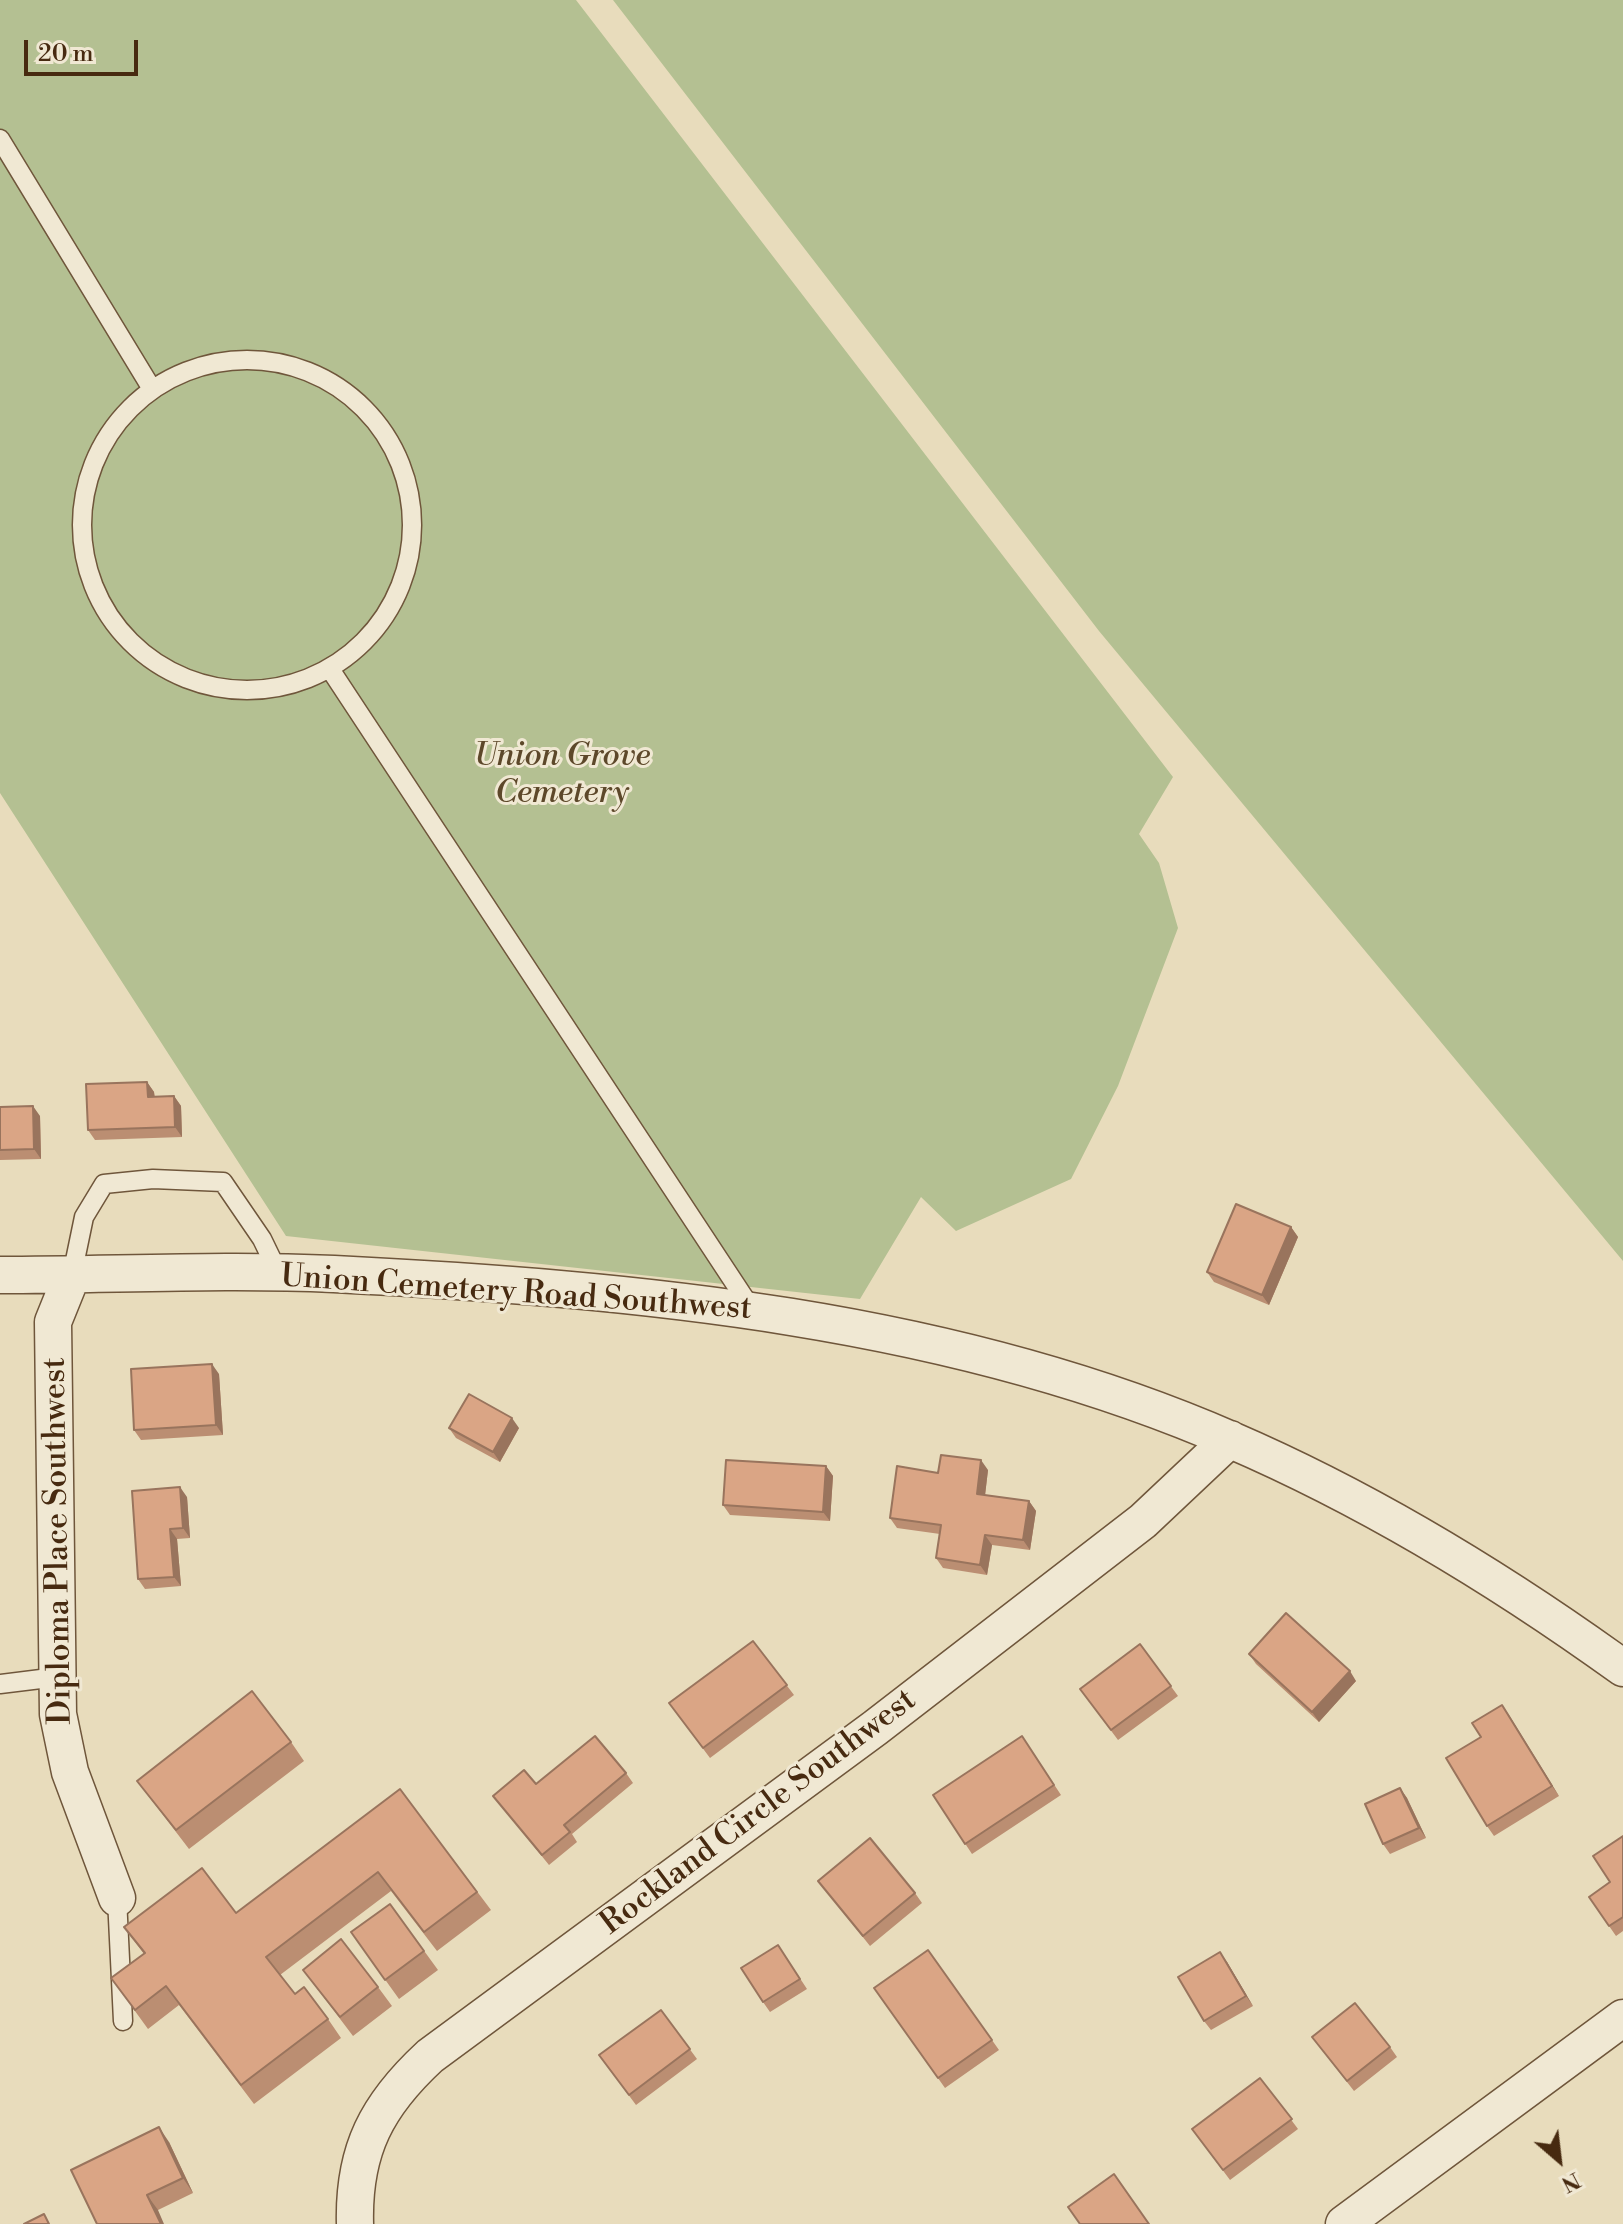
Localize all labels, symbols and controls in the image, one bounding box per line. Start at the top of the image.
scale bar [28,24,142,74]
text: 20 m [38,39,94,69]
park label: Union Grove Cemetery [474,738,650,813]
street label: Union Cemetery Road Southwest [279,1258,753,1330]
street label: Diploma Place Southwest [37,1357,81,1725]
street label: Rockland Circle Southwest [594,1682,924,1944]
north arrow [1519,2120,1599,2200]
text: N [1556,2166,1585,2198]

